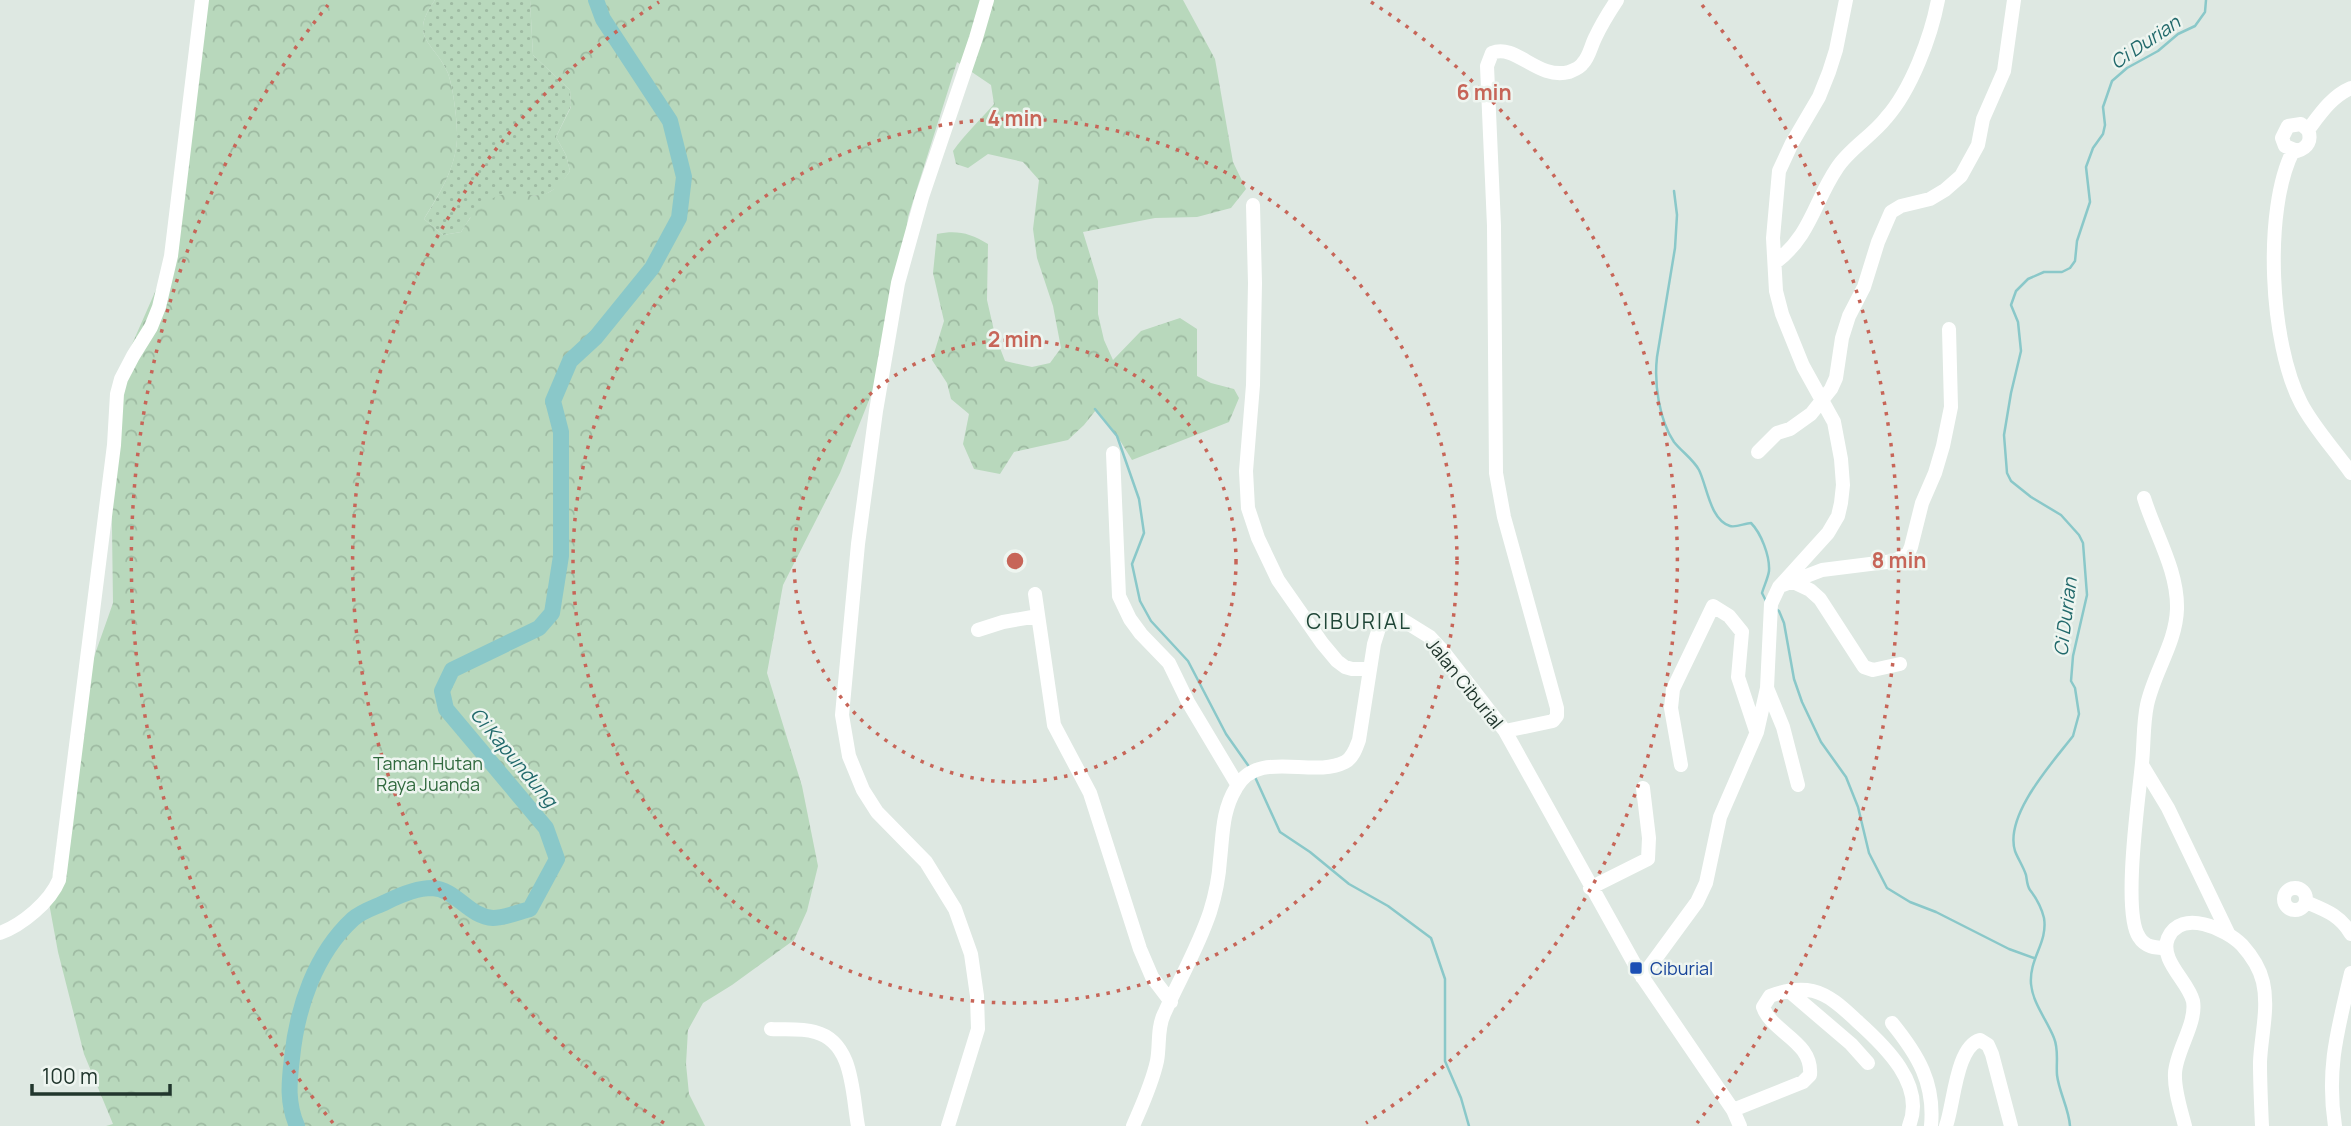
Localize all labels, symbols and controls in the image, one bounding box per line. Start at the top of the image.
water label: Ci Durian [2105,9,2186,75]
text: 6 min [1456,78,1512,106]
text: 4 min [988,104,1042,132]
text: 2 min [988,325,1042,353]
text: 8 min [1872,546,1926,574]
centre of rings [1003,549,1027,573]
water label: Ci Durian [2047,576,2083,658]
district label: CIBURIAL [1306,607,1412,635]
street label: Jalan Ciburial [1421,633,1509,733]
water label: Ci Kapundung [465,702,564,814]
park label: Taman Hutan Raya Juanda [373,751,483,796]
place label: Ciburial [1650,956,1713,980]
marker: Ciburial [1628,960,1644,976]
scale bar [32,1052,170,1096]
text: 100 m [42,1062,98,1090]

